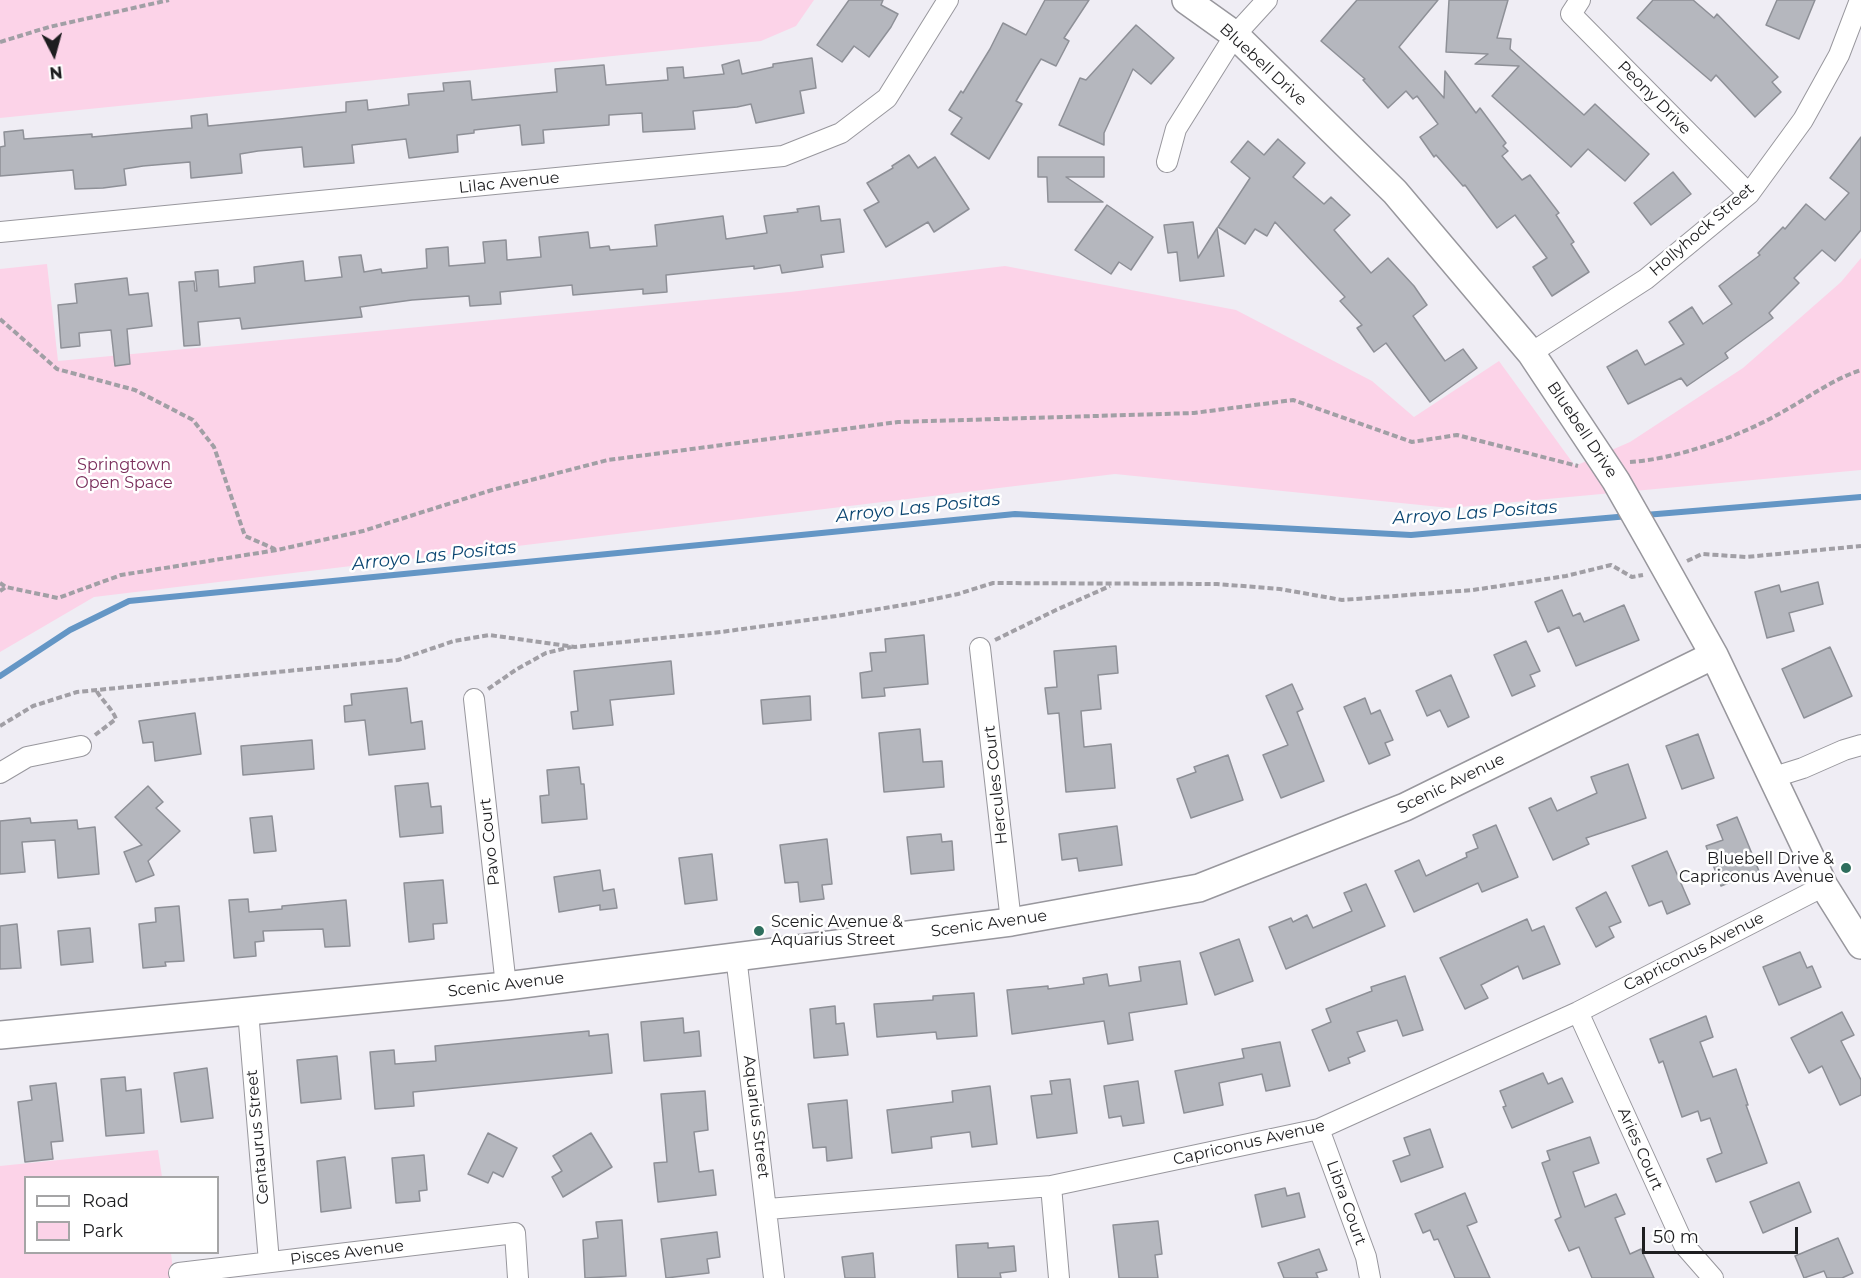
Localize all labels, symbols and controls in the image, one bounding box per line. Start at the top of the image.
street label: Bluebell Drive [1215,20,1311,110]
north arrow [24,24,84,84]
street label: Peony Drive [1613,57,1695,139]
text: N [49,62,63,83]
street label: Lilac Avenue [458,168,560,198]
street label: Hollyhock Street [1646,179,1758,281]
street label: Bluebell Drive [1543,378,1621,482]
park label: Springtown Open Space [75,455,173,493]
water label: Arroyo Las Positas [835,489,1001,527]
water label: Arroyo Las Positas [1392,496,1558,530]
water label: Arroyo Las Positas [351,537,517,575]
street label: Hercules Court [980,725,1012,845]
street label: Scenic Avenue [1394,750,1508,818]
street label: Pavo Court [476,797,504,887]
place label: Bluebell Drive & Capriconus Avenue [1679,849,1834,887]
marker: Bluebell Drive & Capriconus Avenue [1839,861,1853,875]
street label: Scenic Avenue [930,906,1048,942]
street label: Capriconus Avenue [1621,908,1767,996]
place label: Scenic Avenue & Aquarius Street [771,912,903,950]
marker: Scenic Avenue & Aquarius Street [752,924,766,938]
street label: Scenic Avenue [447,968,565,1002]
street label: Aquarius Street [739,1054,773,1180]
street label: Centaurus Street [243,1069,273,1205]
street label: Aries Court [1613,1105,1667,1193]
street label: Capriconus Avenue [1171,1116,1327,1170]
street label: Libra Court [1322,1158,1370,1248]
legend [24,1176,219,1254]
text: Road [82,1190,129,1212]
scale bar [1645,1215,1801,1253]
text: Park [82,1220,123,1242]
text: 50 m [1653,1226,1699,1248]
street label: Pisces Avenue [289,1236,405,1270]

